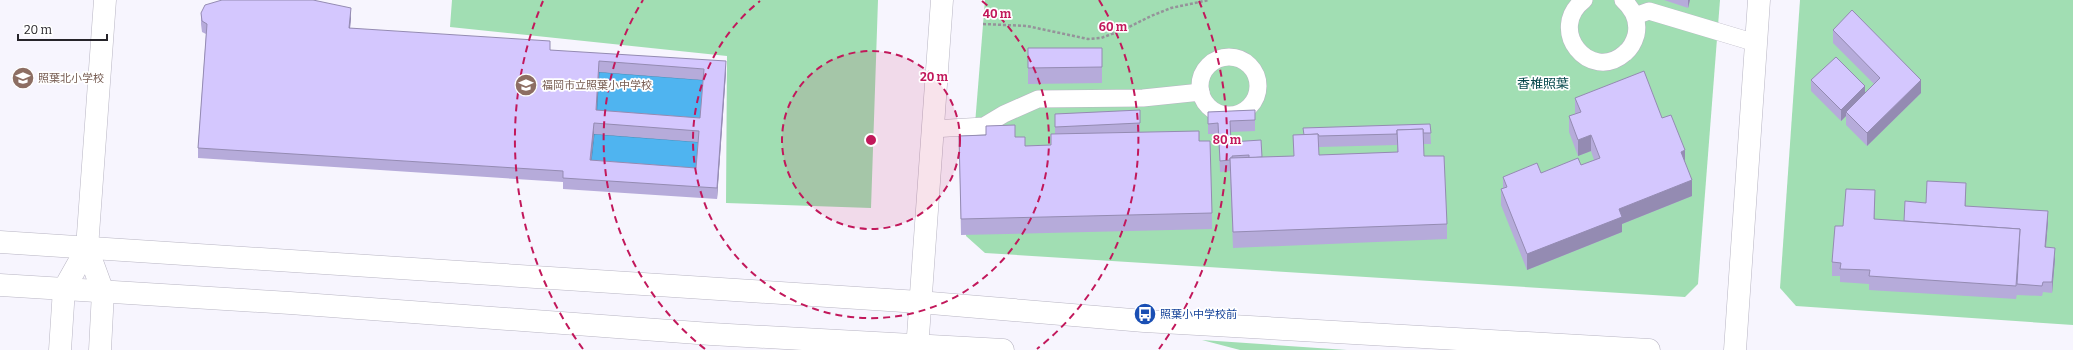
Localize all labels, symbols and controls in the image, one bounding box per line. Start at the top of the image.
text: 40 m [983,7,1012,21]
scale bar [18,16,107,42]
text: 60 m [1099,20,1128,34]
text: 20 m [24,23,53,37]
school or university icon: 照葉北小学校 [10,65,36,91]
text: 20 m [920,70,949,84]
place label: 照葉北小学校 [38,72,104,85]
school or university icon: 福岡市立照葉小中学校 [513,72,539,98]
district label: 香椎照葉 [1517,76,1569,91]
place label: 福岡市立照葉小中学校 [542,79,652,92]
centre of rings [864,133,878,147]
text: 80 m [1213,133,1242,147]
bus stop icon: 照葉小中学校前 [1132,301,1158,327]
place label: 照葉小中学校前 [1160,308,1237,321]

